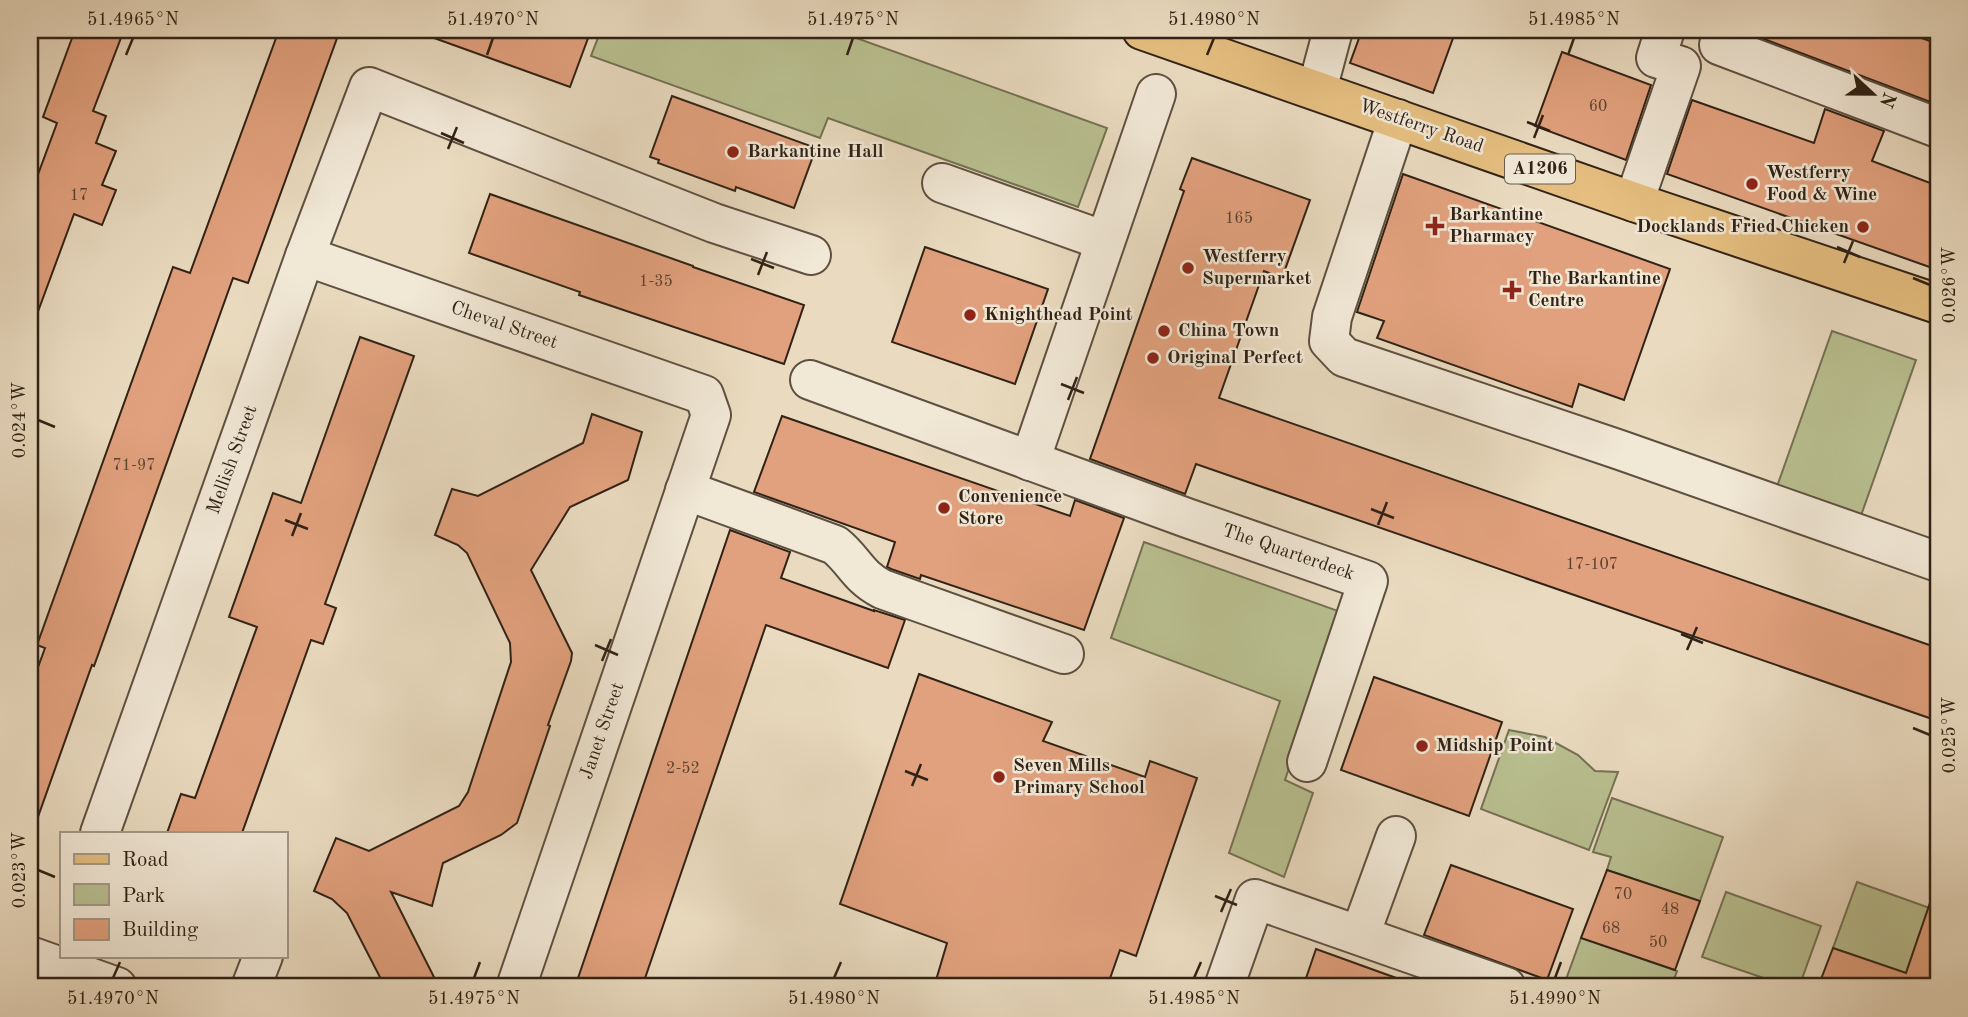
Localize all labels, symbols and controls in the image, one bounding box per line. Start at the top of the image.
text: 51.4965°N [87,11,179,29]
text: 51.4970°N [447,11,539,29]
text: 51.4975°N [807,11,899,29]
text: 51.4980°N [1168,11,1260,29]
text: 51.4985°N [1528,11,1620,29]
north arrow [1839,60,1909,130]
text: N [1875,89,1898,110]
street label: Westferry Road [1356,97,1486,157]
house number: 60 [1589,99,1607,115]
place label: Barkantine Hall [747,143,884,162]
marker: Barkantine Hall [725,144,741,160]
road number: A1206 [1505,154,1575,184]
place label: Westferry Food & Wine [1766,164,1877,205]
marker: Westferry Food & Wine [1744,176,1760,192]
house number: 17 [70,188,88,204]
place label: Barkantine Pharmacy [1449,206,1543,247]
house number: 165 [1225,211,1253,227]
marker: Barkantine Pharmacy [1427,218,1443,234]
place label: Docklands Fried Chicken [1636,218,1849,237]
marker: Docklands Fried Chicken [1855,219,1871,235]
text: 0.026°W [1941,247,1959,323]
place label: Westferry Supermarket [1202,248,1311,289]
marker: Westferry Supermarket [1180,260,1196,276]
place label: The Barkantine Centre [1528,270,1661,311]
house number: 1-35 [639,274,673,290]
marker: The Barkantine Centre [1502,280,1522,300]
street label: Cheval Street [448,299,560,353]
place label: Knighthead Point [984,306,1133,325]
marker: Knighthead Point [962,307,978,323]
place label: China Town [1178,322,1279,341]
marker: China Town [1156,323,1172,339]
place label: Original Perfect [1167,349,1303,368]
marker: Original Perfect [1145,350,1161,366]
text: 0.024°W [11,382,29,458]
street label: Mellish Street [205,403,261,517]
house number: 71-97 [112,458,156,474]
place label: Convenience Store [958,488,1062,529]
marker: Convenience Store [936,500,952,516]
street label: The Quarterdeck [1219,521,1357,585]
house number: 17-107 [1566,557,1618,573]
street label: Janet Street [578,680,628,782]
text: 0.025°W [1941,697,1959,773]
place label: Midship Point [1436,737,1554,756]
marker: Midship Point [1414,738,1430,754]
place label: Seven Mills Primary School [1013,757,1145,798]
house number: 2-52 [666,761,700,777]
marker: Seven Mills Primary School [991,769,1007,785]
text: 0.023°W [11,832,29,908]
legend [60,832,287,958]
text: Road [122,850,169,871]
text: Park [122,886,165,907]
house number: 70 [1614,887,1632,903]
house number: 48 [1661,902,1679,918]
text: Building [122,920,199,941]
house number: 68 [1602,921,1620,937]
house number: 50 [1649,935,1667,951]
text: 51.4970°N [67,990,159,1008]
text: 51.4975°N [428,990,520,1008]
text: 51.4980°N [788,990,880,1008]
text: 51.4985°N [1148,990,1240,1008]
text: 51.4990°N [1509,990,1601,1008]

